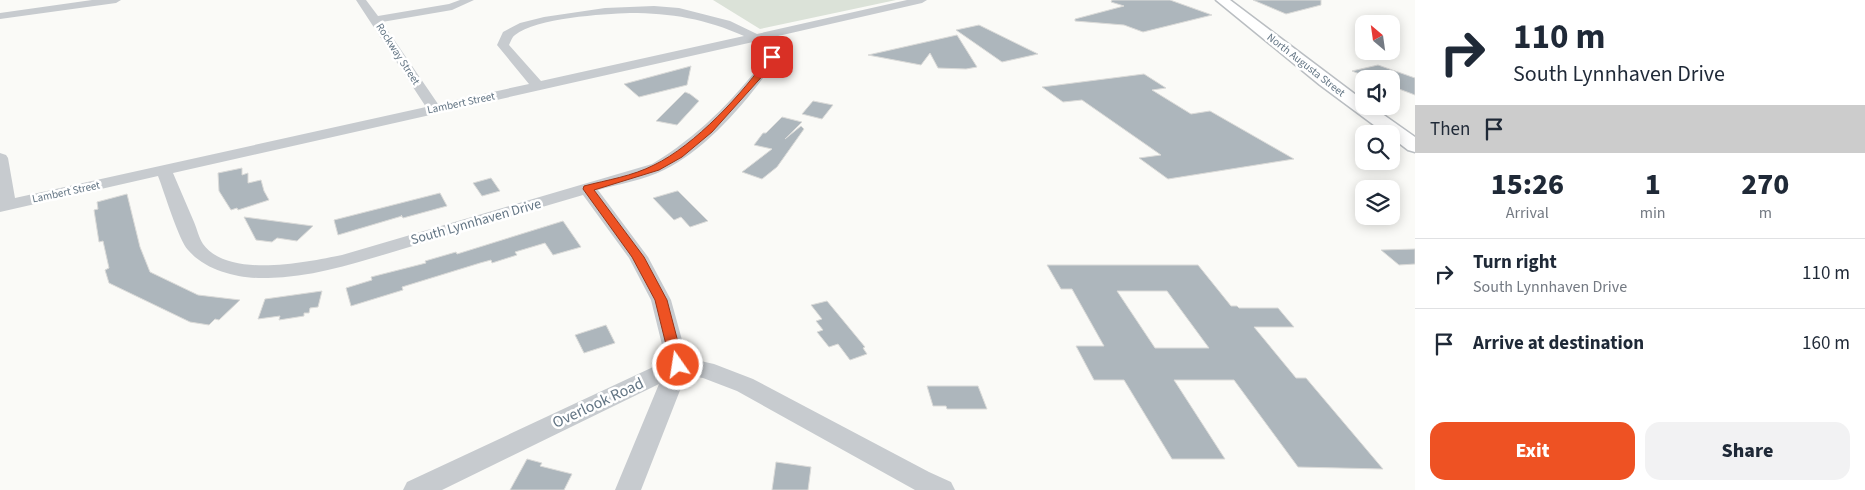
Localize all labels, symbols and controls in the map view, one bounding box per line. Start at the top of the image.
text: 110 m [1513,12,1605,62]
north arrow [1355,15,1400,60]
map controls [1355,15,1400,225]
street label: Rockway Street [372,20,424,88]
icon: right [1430,20,1495,85]
street label: North Augusta Street [1264,30,1348,100]
pin [751,36,793,78]
icon: arrive [758,43,786,71]
text: South Lynnhaven Drive [1513,58,1725,90]
button: sound [1355,70,1400,115]
street label: Lambert Street [426,88,497,117]
icon: arrive [1480,115,1508,143]
text: Then [1430,116,1470,143]
button: search [1355,125,1400,170]
text: 15:26 [1491,163,1564,206]
text: 1 [1645,163,1661,206]
text: 270 [1741,163,1789,206]
street label: Lambert Street [31,177,102,206]
button: layers [1355,180,1400,225]
street label: South Lynnhaven Drive [408,194,544,250]
text: Arrival [1506,202,1549,224]
text: min [1640,202,1666,224]
text: m [1759,202,1772,224]
text: Turn right [1473,249,1557,276]
icon: right [1430,260,1458,288]
text: 110 m [1802,260,1850,287]
text: South Lynnhaven Drive [1473,276,1627,298]
icon: arrive [1430,330,1458,358]
text: Arrive at destination [1473,330,1644,357]
text: 160 m [1802,330,1850,357]
position arrow [651,338,703,390]
street label: Overlook Road [549,372,647,434]
button: Exit [1430,422,1635,480]
button: Share [1645,422,1850,480]

